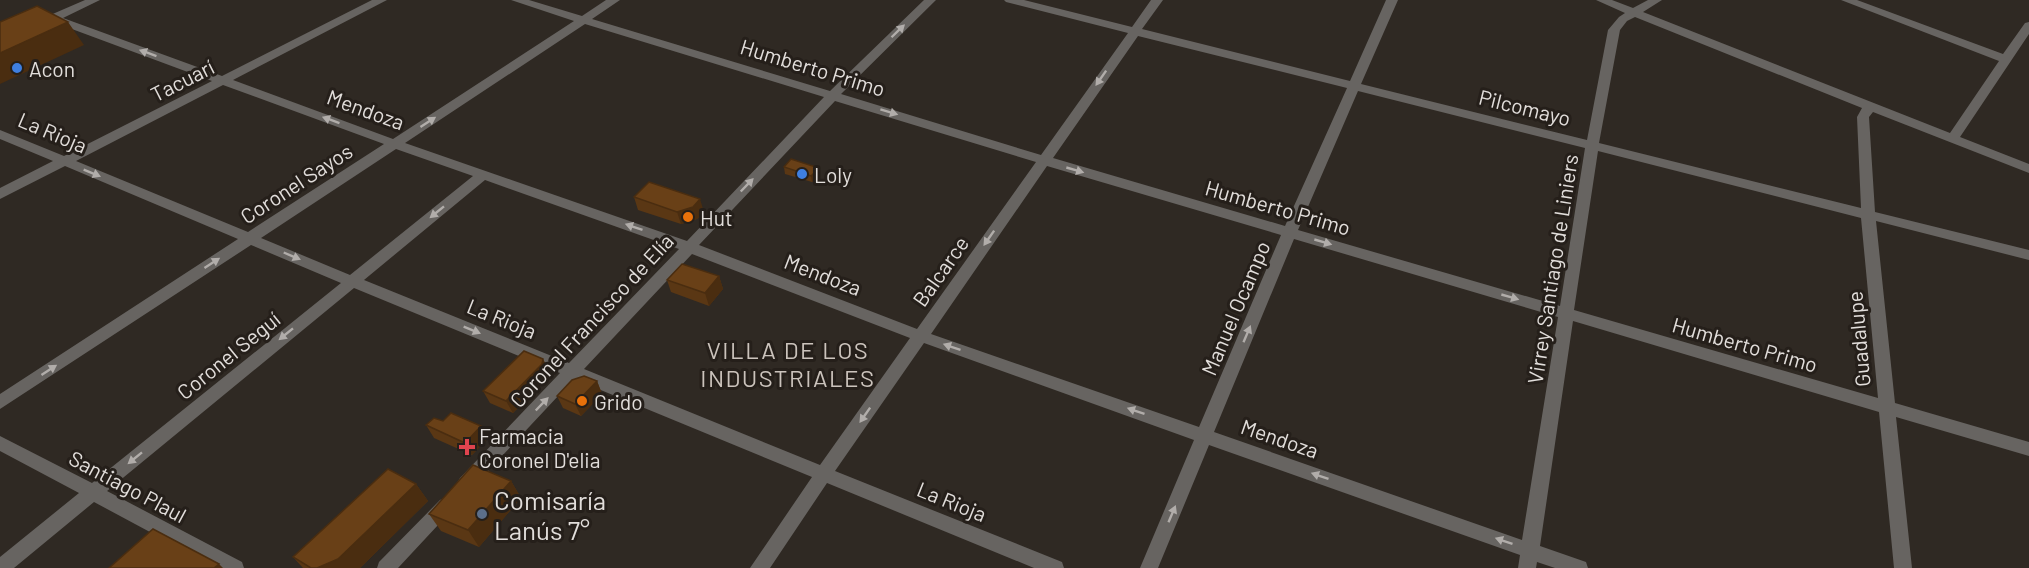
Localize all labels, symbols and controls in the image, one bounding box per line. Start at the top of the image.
one-way arrow [891,24,906,38]
street label: Humberto Primo [738,33,888,101]
one-way arrow [139,48,157,58]
street label: Tacuarí [146,53,218,106]
place label: Acon [29,56,75,81]
marker: Acon [10,61,24,75]
one-way arrow [1095,70,1107,86]
street label: Mendoza [324,84,408,134]
street label: Pilcomayo [1477,84,1573,130]
street label: La Rioja [15,106,91,158]
one-way arrow [880,108,898,117]
one-way arrow [322,115,340,125]
one-way arrow [420,116,436,128]
street label: Coronel Sayos [235,138,357,228]
street label: Virrey Santiago de Liniers [1521,152,1583,386]
place label: Loly [814,162,852,187]
one-way arrow [1066,166,1084,175]
marker: Loly [795,167,809,181]
one-way arrow [84,168,102,178]
street label: Humberto Primo [1203,174,1353,240]
one-way arrow [740,178,754,193]
one-way arrow [429,205,445,218]
place label: Hut [700,205,733,230]
marker: Hut [681,210,695,224]
one-way arrow [625,222,643,232]
street label: Coronel Francisco de Elía [504,228,678,412]
one-way arrow [983,229,995,245]
street label: Balcarce [907,231,973,311]
street label: Manuel Ocampo [1195,237,1275,379]
one-way arrow [1314,238,1332,247]
street label: Mendoza [781,248,865,300]
one-way arrow [283,252,301,261]
one-way arrow [204,258,220,269]
street label: Guadalupe [1841,290,1875,388]
street label: La Rioja [464,293,540,343]
one-way arrow [1501,293,1519,302]
street label: Coronel Seguí [172,306,285,404]
street label: Humberto Primo [1670,311,1820,377]
one-way arrow [464,325,482,335]
one-way arrow [1243,325,1252,343]
one-way arrow [278,328,294,341]
district label: VILLA DE LOS INDUSTRIALES [700,335,876,392]
one-way arrow [943,341,961,351]
one-way arrow [41,364,57,375]
place label: Grido [594,389,643,414]
marker: Grido [575,394,589,408]
one-way arrow [535,396,549,411]
one-way arrow [859,406,871,422]
one-way arrow [1127,406,1145,416]
street label: Mendoza [1238,413,1322,463]
place label: Farmacia Coronel D'elia [479,423,600,472]
marker: Farmacia Coronel D'elia [460,440,474,454]
street label: Santiago Plaul [65,445,191,527]
one-way arrow [127,451,143,464]
one-way arrow [1311,471,1329,481]
street label: La Rioja [914,476,990,526]
place label: Comisaría Lanús 7° [494,484,606,545]
one-way arrow [1168,505,1177,523]
marker: Comisaría Lanús 7° [475,507,489,521]
one-way arrow [1495,535,1513,545]

